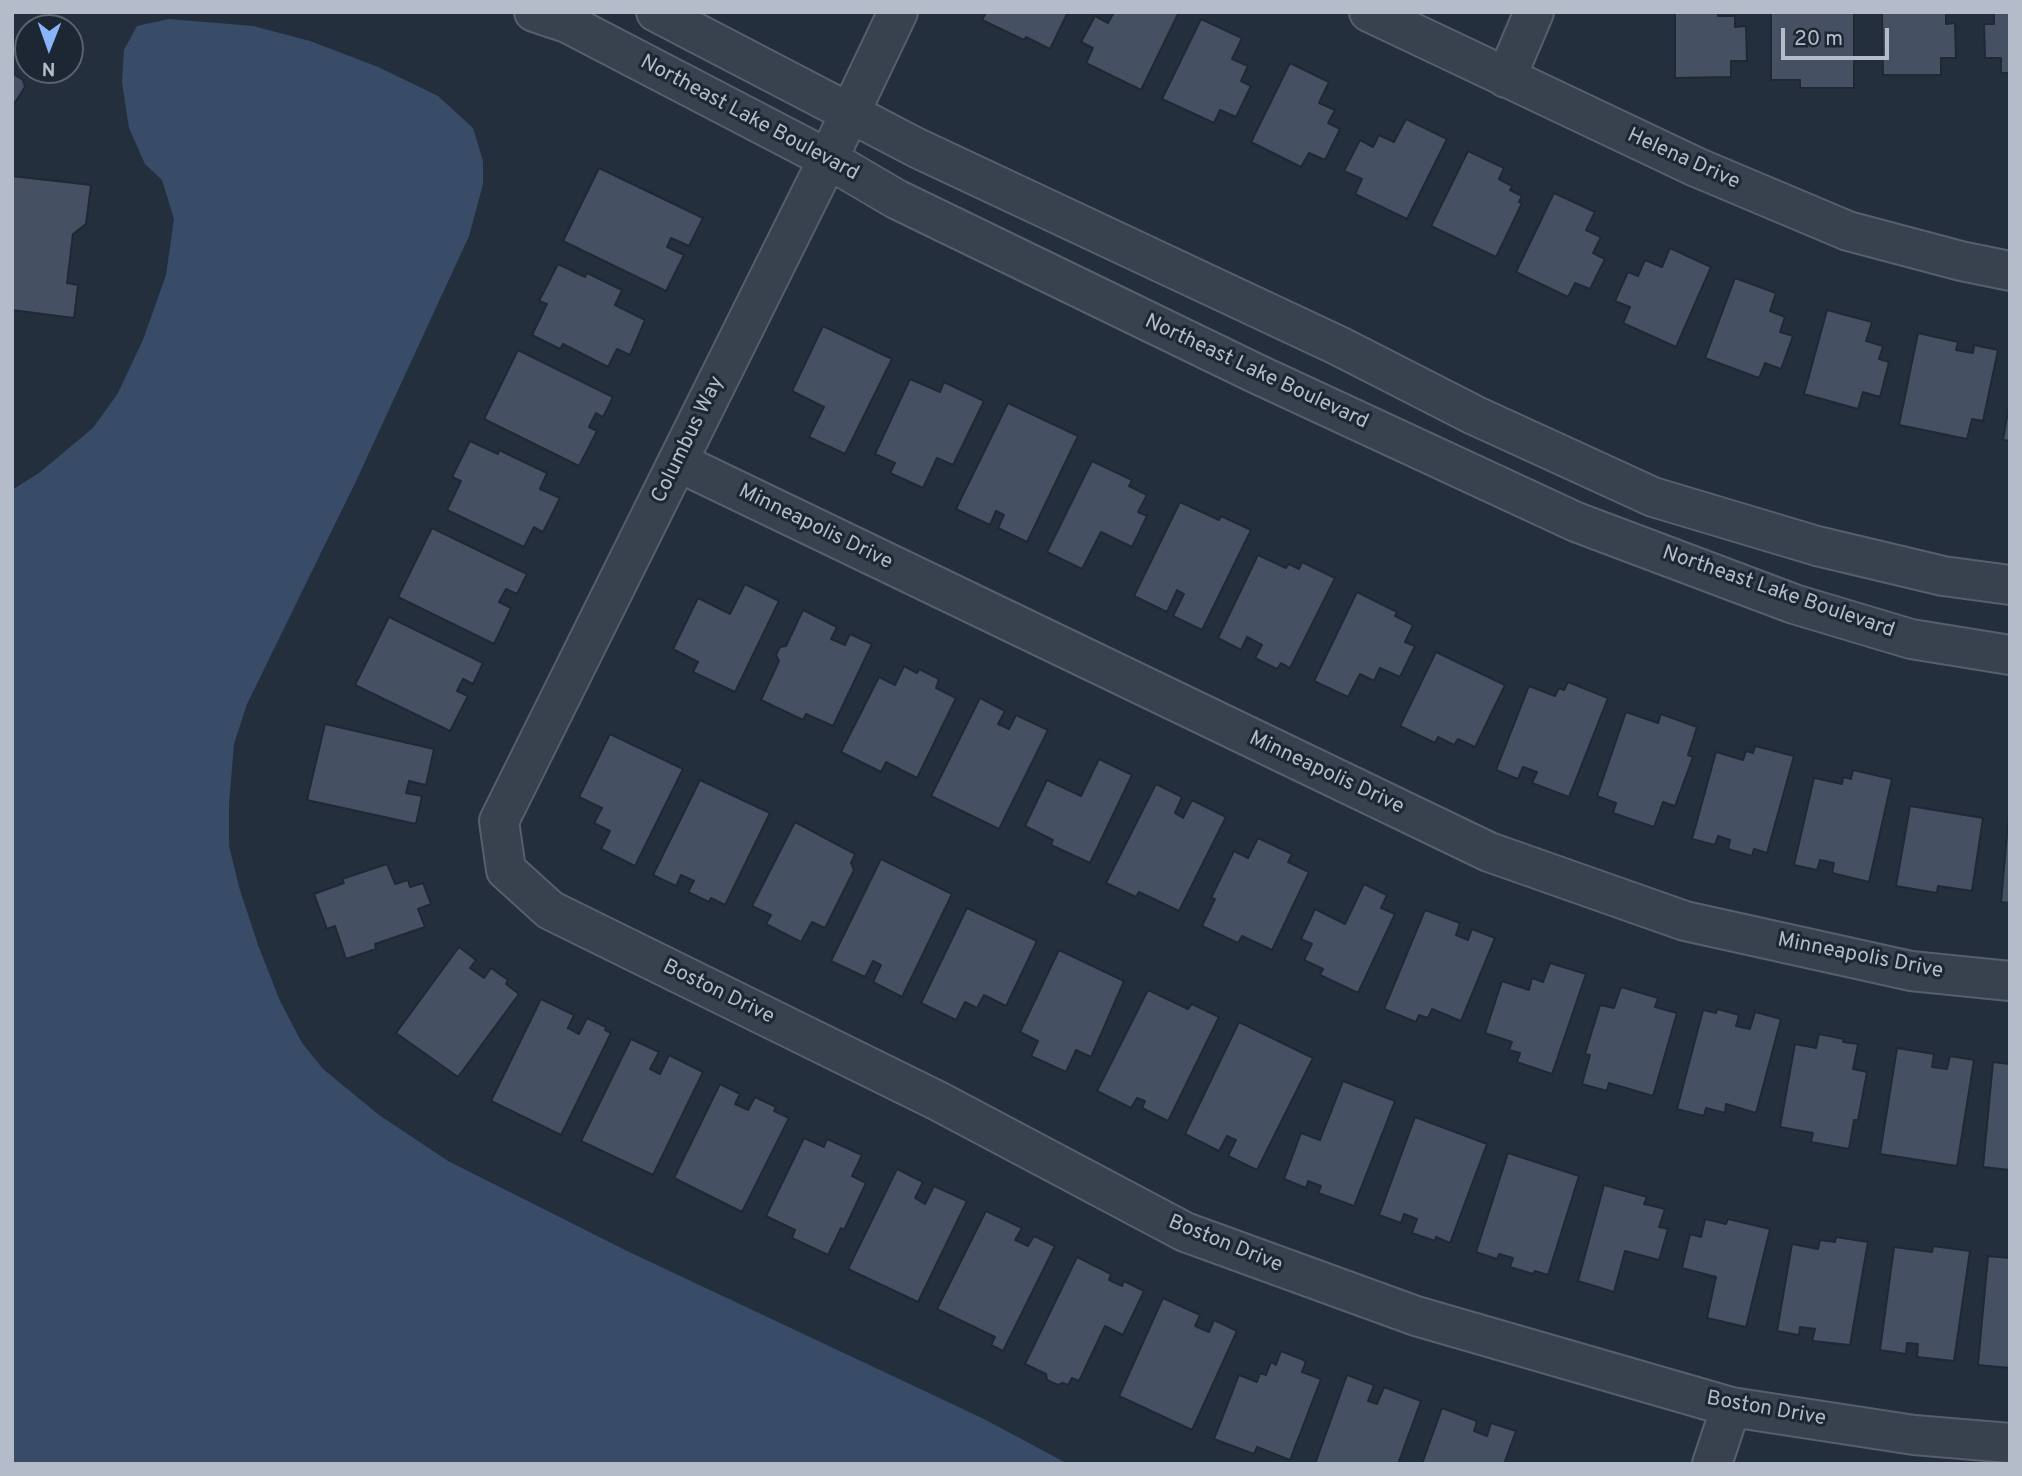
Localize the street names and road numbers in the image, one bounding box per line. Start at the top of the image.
street label: Northeast Lake Boulevard [635,51,863,187]
street label: Helena Drive [1623,124,1743,196]
street label: Northeast Lake Boulevard [1140,310,1372,436]
street label: Columbus Way [647,372,731,508]
street label: Minneapolis Drive [734,480,896,576]
street label: Northeast Lake Boulevard [1659,541,1897,645]
street label: Minneapolis Drive [1244,727,1408,821]
street label: Minneapolis Drive [1775,929,1945,985]
street label: Boston Drive [658,955,778,1031]
street label: Boston Drive [1164,1211,1286,1279]
street label: Boston Drive [1704,1387,1828,1433]

